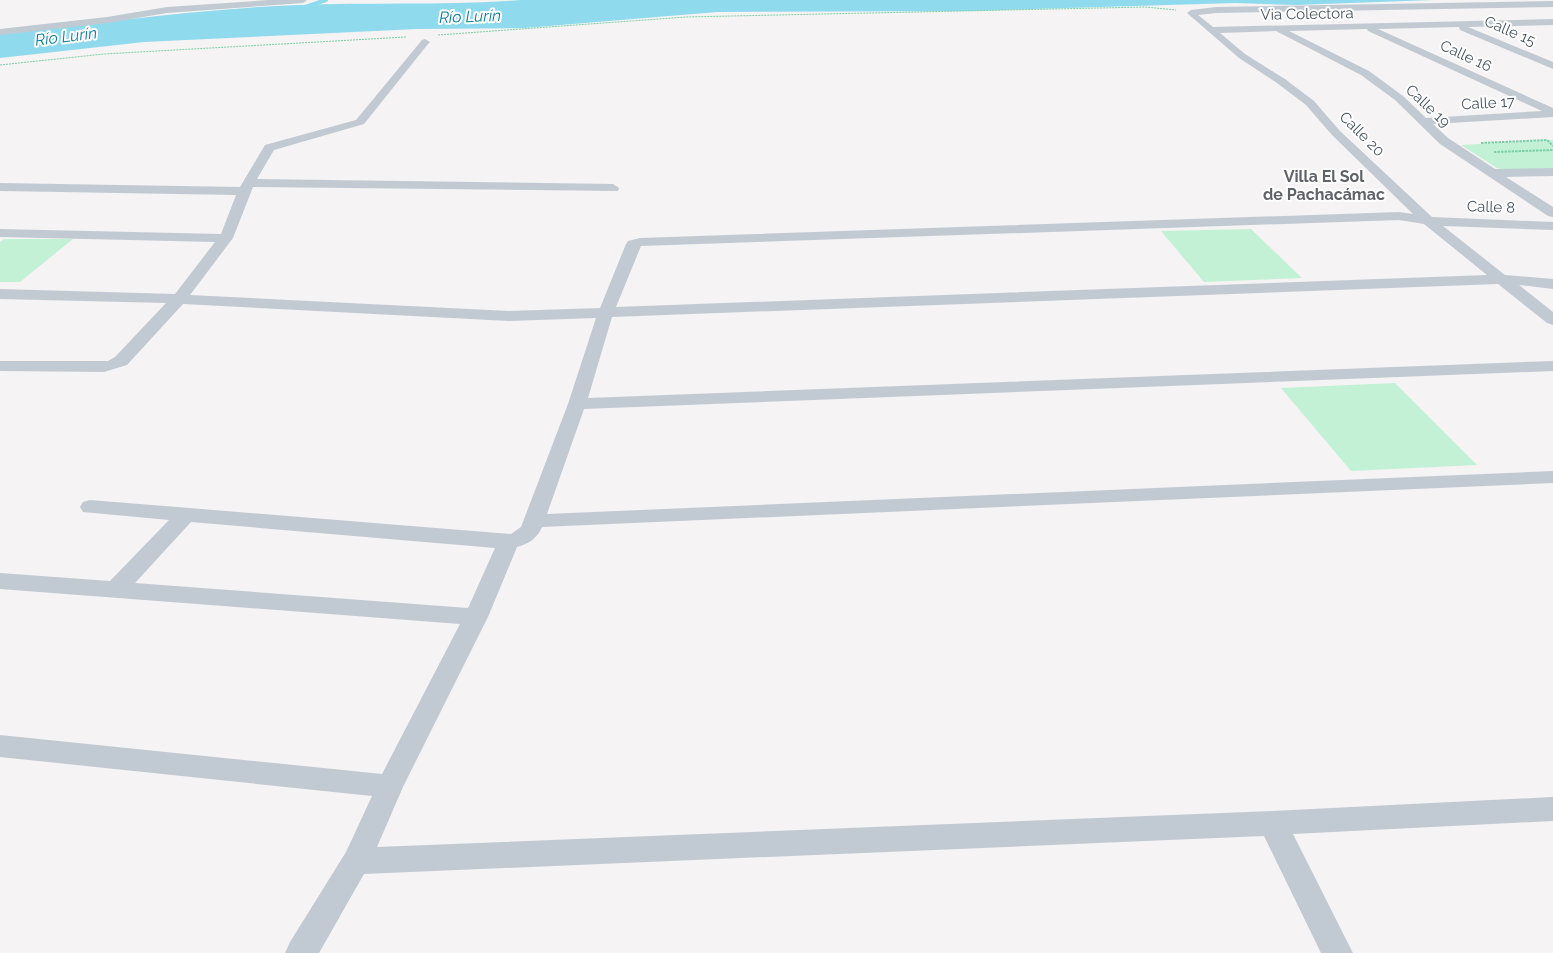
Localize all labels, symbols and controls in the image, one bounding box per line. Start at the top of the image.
street label: Via Colectora [1260,4,1354,24]
water label: Río Lurín [439,6,501,27]
street label: Calle 15 [1482,12,1538,50]
water label: Río Lurín [34,23,98,50]
street label: Calle 16 [1437,36,1495,76]
street label: Calle 19 [1402,81,1454,131]
street label: Calle 17 [1461,93,1515,113]
street label: Calle 20 [1336,108,1388,160]
district label: Villa El Sol de Pachacámac [1263,167,1385,204]
street label: Calle 8 [1467,197,1515,217]

